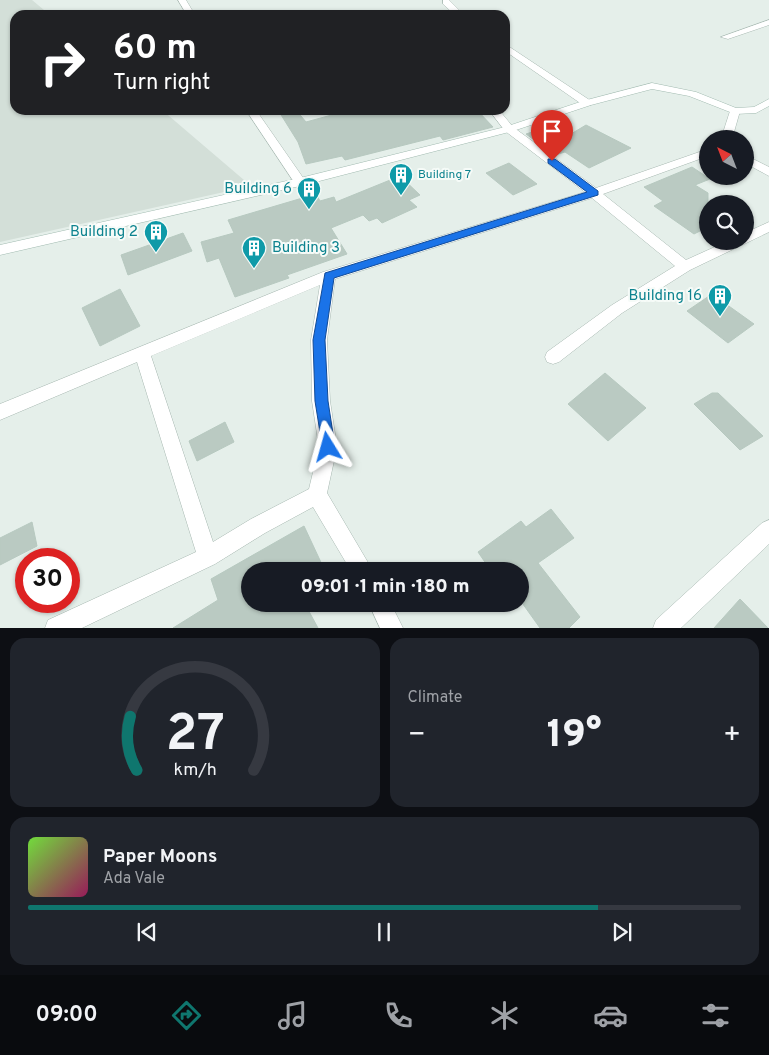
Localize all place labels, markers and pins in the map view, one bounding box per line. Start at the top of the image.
pin [531,110,573,161]
building icon: Building 7 [388,162,414,196]
place label: Building 7 [418,167,471,183]
building icon: Building 6 [296,176,322,210]
place label: Building 6 [224,180,292,199]
building icon: Building 2 [143,219,169,253]
place label: Building 2 [70,223,138,242]
building icon: Building 3 [241,235,267,269]
place label: Building 3 [272,239,340,258]
building icon: Building 16 [707,283,733,317]
place label: Building 16 [629,287,702,306]

